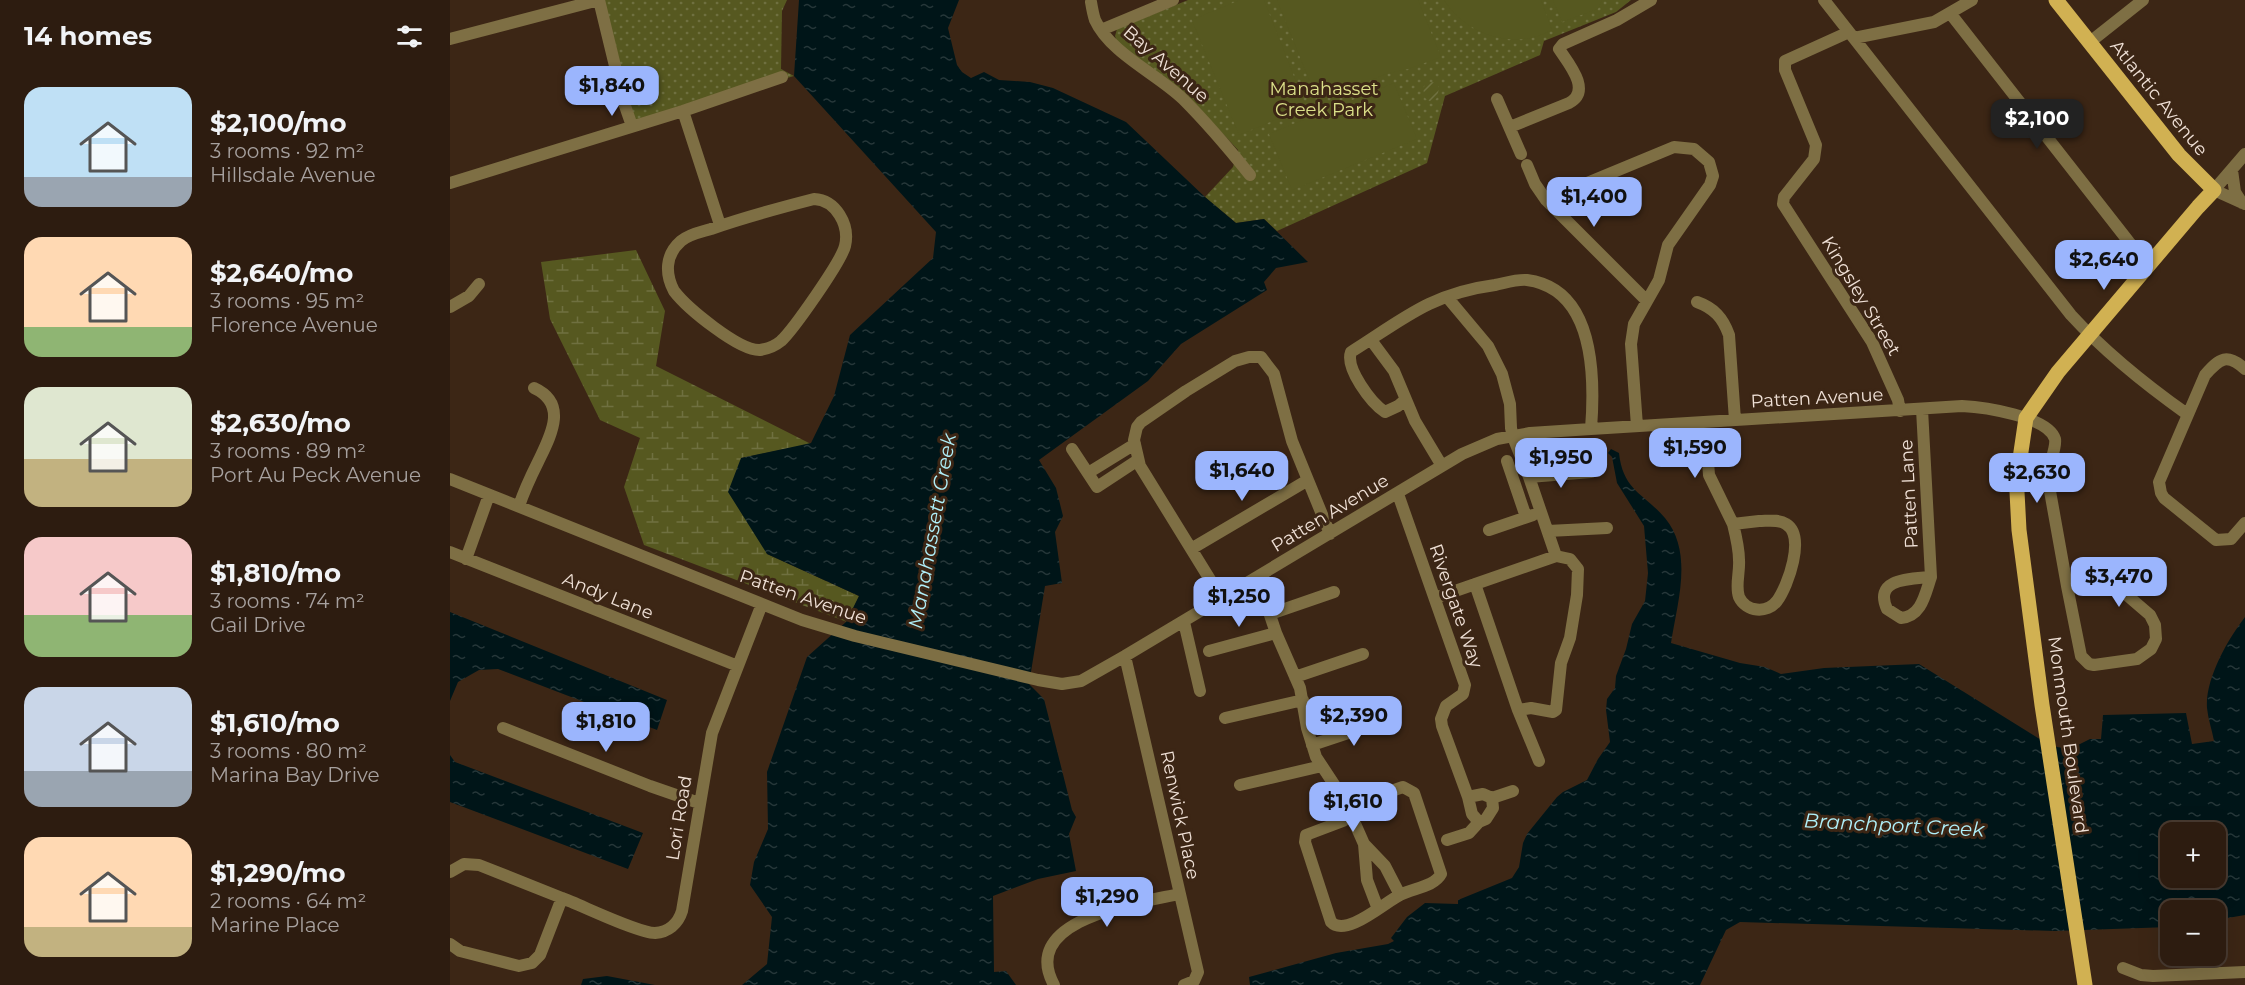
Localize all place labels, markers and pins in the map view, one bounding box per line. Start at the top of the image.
pin: $1,840 [563,66,661,117]
pin: $2,100 [1988,99,2086,150]
pin: $1,400 [1545,177,1643,228]
pin: $2,640 [2055,240,2153,291]
pin: $1,590 [1646,428,1744,479]
pin: $1,950 [1512,438,1610,489]
pin: $1,640 [1193,451,1291,502]
pin: $2,630 [1988,453,2086,504]
pin: $3,470 [2070,557,2168,608]
pin: $1,250 [1190,577,1288,628]
pin: $2,390 [1305,696,1403,747]
pin: $1,810 [557,702,655,753]
pin: $1,610 [1304,782,1402,833]
pin: $1,290 [1058,877,1156,928]

